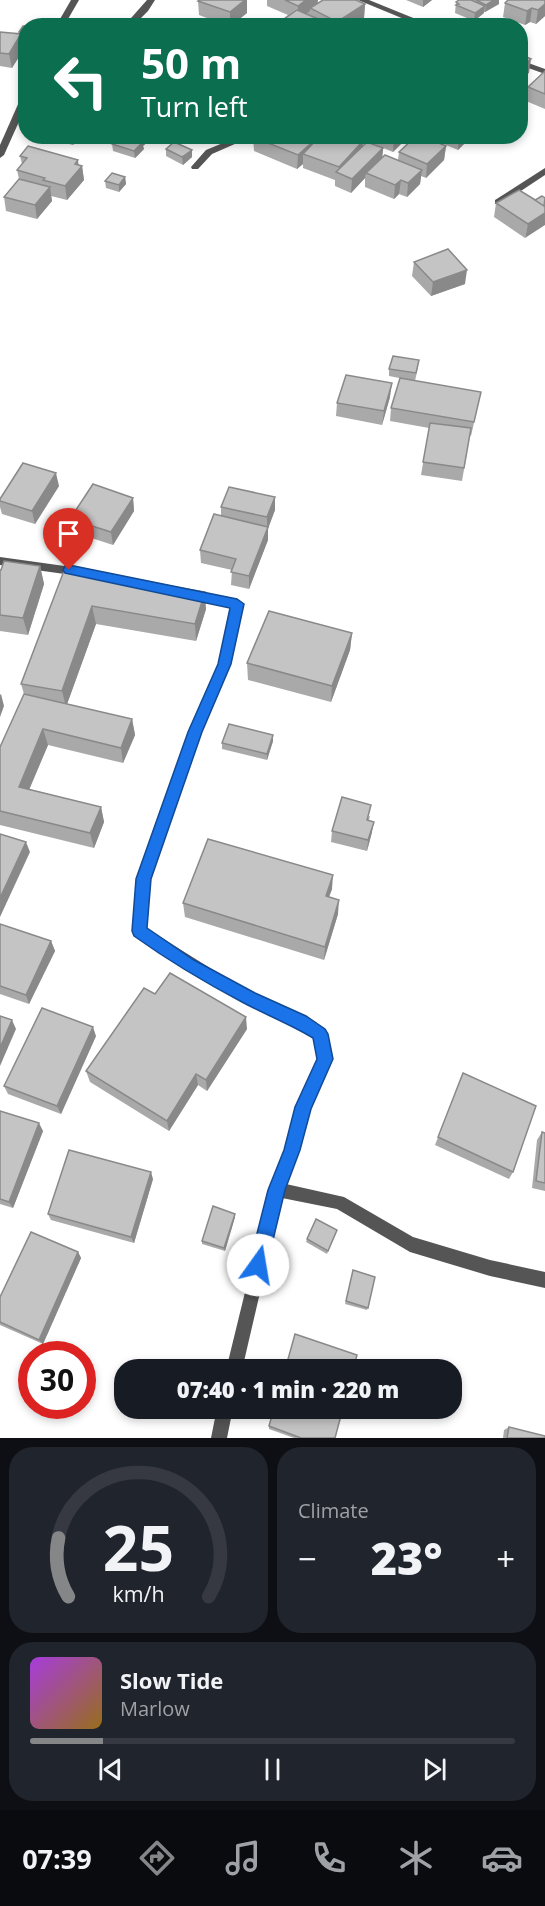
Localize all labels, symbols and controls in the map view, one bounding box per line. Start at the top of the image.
text: 50 m [141,34,241,91]
icon: left [42,42,120,120]
text: Turn left [141,88,248,125]
pin [43,508,94,570]
icon: arrive [52,517,85,550]
position arrow [226,1233,290,1297]
speed limit sign: 30 [18,1341,96,1419]
text: 07:40 · 1 min · 220 m [177,1374,399,1404]
text: Climate [298,1497,369,1524]
text: 25 [103,1504,174,1589]
text: 23° [371,1527,442,1588]
text: − [298,1536,317,1581]
text: + [496,1536,515,1581]
text: km/h [112,1579,165,1608]
text: Slow Tide [120,1665,223,1695]
text: Marlow [120,1695,190,1722]
icon: previous [94,1753,127,1786]
icon: pause [256,1753,289,1786]
icon: next [418,1753,451,1786]
icon: directions [136,1837,178,1879]
icon: music [222,1837,264,1879]
icon: phone [308,1837,350,1879]
icon: climate [395,1837,437,1879]
icon: car [481,1837,523,1879]
text: 07:39 [22,1840,92,1877]

